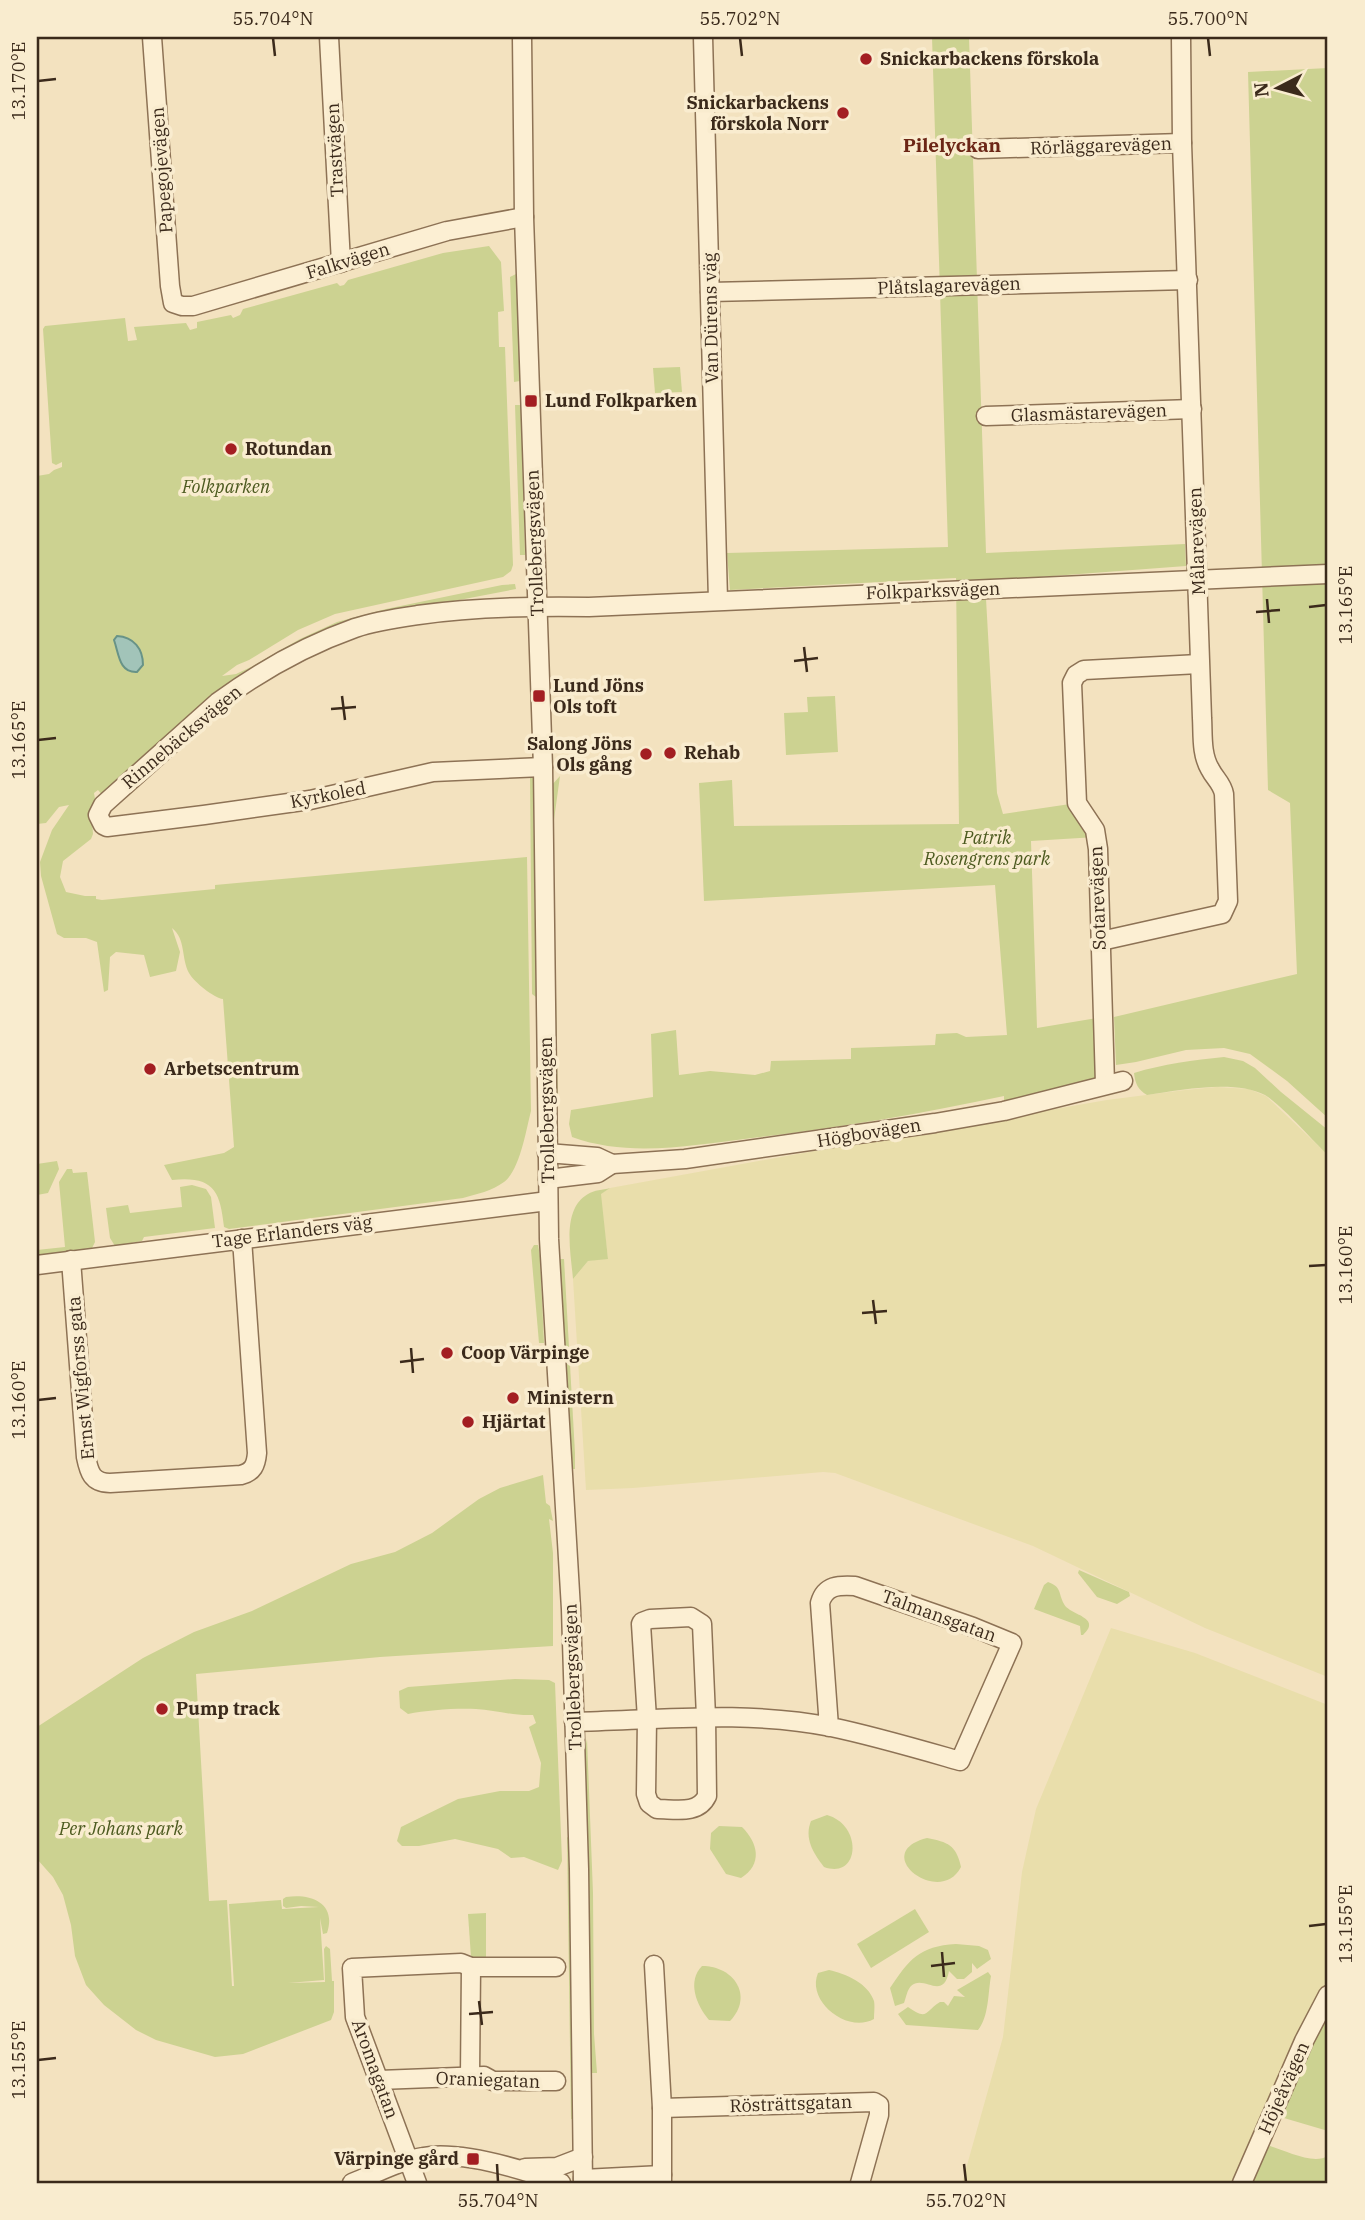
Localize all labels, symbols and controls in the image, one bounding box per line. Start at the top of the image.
text: 55.704°N [232,7,314,30]
text: 55.702°N [699,7,781,30]
text: 55.700°N [1167,7,1249,30]
text: 13.170°E [7,42,30,120]
place label: Snickarbackens förskola [880,47,1099,70]
marker: Snickarbackens förskola [858,51,874,67]
north arrow [1242,52,1312,122]
text: N [1248,81,1274,99]
place label: Snickarbackens förskola Norr [686,91,829,135]
street label: Trastvägen [321,102,348,198]
marker: Snickarbackens förskola Norr [835,105,851,121]
street label: Papegojevägen [146,106,177,234]
street label: Rörläggarevägen [1030,132,1172,159]
district label: Pilelyckan [903,133,1002,157]
street label: Falkvägen [303,237,392,284]
street label: Van Dürens väg [698,252,723,384]
street label: Plåtslagarevägen [877,271,1021,300]
place label: Lund Folkparken [545,389,697,412]
marker: Lund Folkparken [523,393,539,409]
street label: Glasmästarevägen [1010,398,1168,427]
place label: Rotundan [245,437,332,460]
marker: Rotundan [223,441,239,457]
street label: Trollebergsvägen [520,469,549,617]
park label: Folkparken [181,475,271,498]
street label: Målarevägen [1183,486,1210,596]
text: 13.165°E [1334,566,1357,644]
street label: Folkparksvägen [865,577,1001,604]
place label: Lund Jöns Ols toft [553,674,644,718]
street label: Rinnebäcksvägen [117,680,246,794]
marker: Lund Jöns Ols toft [531,688,547,704]
text: 13.165°E [7,701,30,779]
place label: Salong Jöns Ols gång [527,732,633,776]
place label: Rehab [684,741,740,764]
marker: Rehab [662,745,678,761]
marker: Salong Jöns Ols gång [638,746,654,762]
street label: Kyrkoled [288,776,368,813]
park label: Patrik Rosengrens park [923,826,1051,870]
street label: Sotarevägen [1084,845,1111,951]
street label: Trollebergsvägen [534,1036,559,1184]
place label: Arbetscentrum [164,1057,300,1080]
marker: Arbetscentrum [142,1061,158,1077]
street label: Högbovägen [815,1113,923,1152]
street label: Tage Erlanders väg [211,1210,373,1253]
text: 13.160°E [1334,1226,1357,1304]
street label: Ernst Wigforss gata [62,1295,99,1461]
place label: Coop Värpinge [461,1341,589,1364]
marker: Coop Värpinge [439,1345,455,1361]
text: 13.160°E [7,1361,30,1439]
place label: Ministern [527,1386,614,1409]
marker: Ministern [505,1390,521,1406]
place label: Hjärtat [482,1410,546,1433]
marker: Hjärtat [460,1414,476,1430]
street label: Talmansgatan [879,1584,1000,1647]
street label: Trollebergsvägen [558,1603,587,1751]
place label: Pump track [176,1697,280,1720]
marker: Pump track [154,1701,170,1717]
park label: Per Johans park [58,1817,183,1840]
text: 13.155°E [1334,1885,1357,1963]
street label: Aromagatan [347,2016,404,2122]
text: 13.155°E [7,2021,30,2099]
street label: Höjeåvägen [1253,2038,1314,2138]
street label: Oraniegatan [435,2066,541,2093]
street label: Rösträttsgatan [729,2090,853,2117]
place label: Värpinge gård [334,2147,459,2170]
marker: Värpinge gård [465,2151,481,2167]
text: 55.704°N [457,2189,539,2212]
text: 55.702°N [925,2189,1007,2212]

